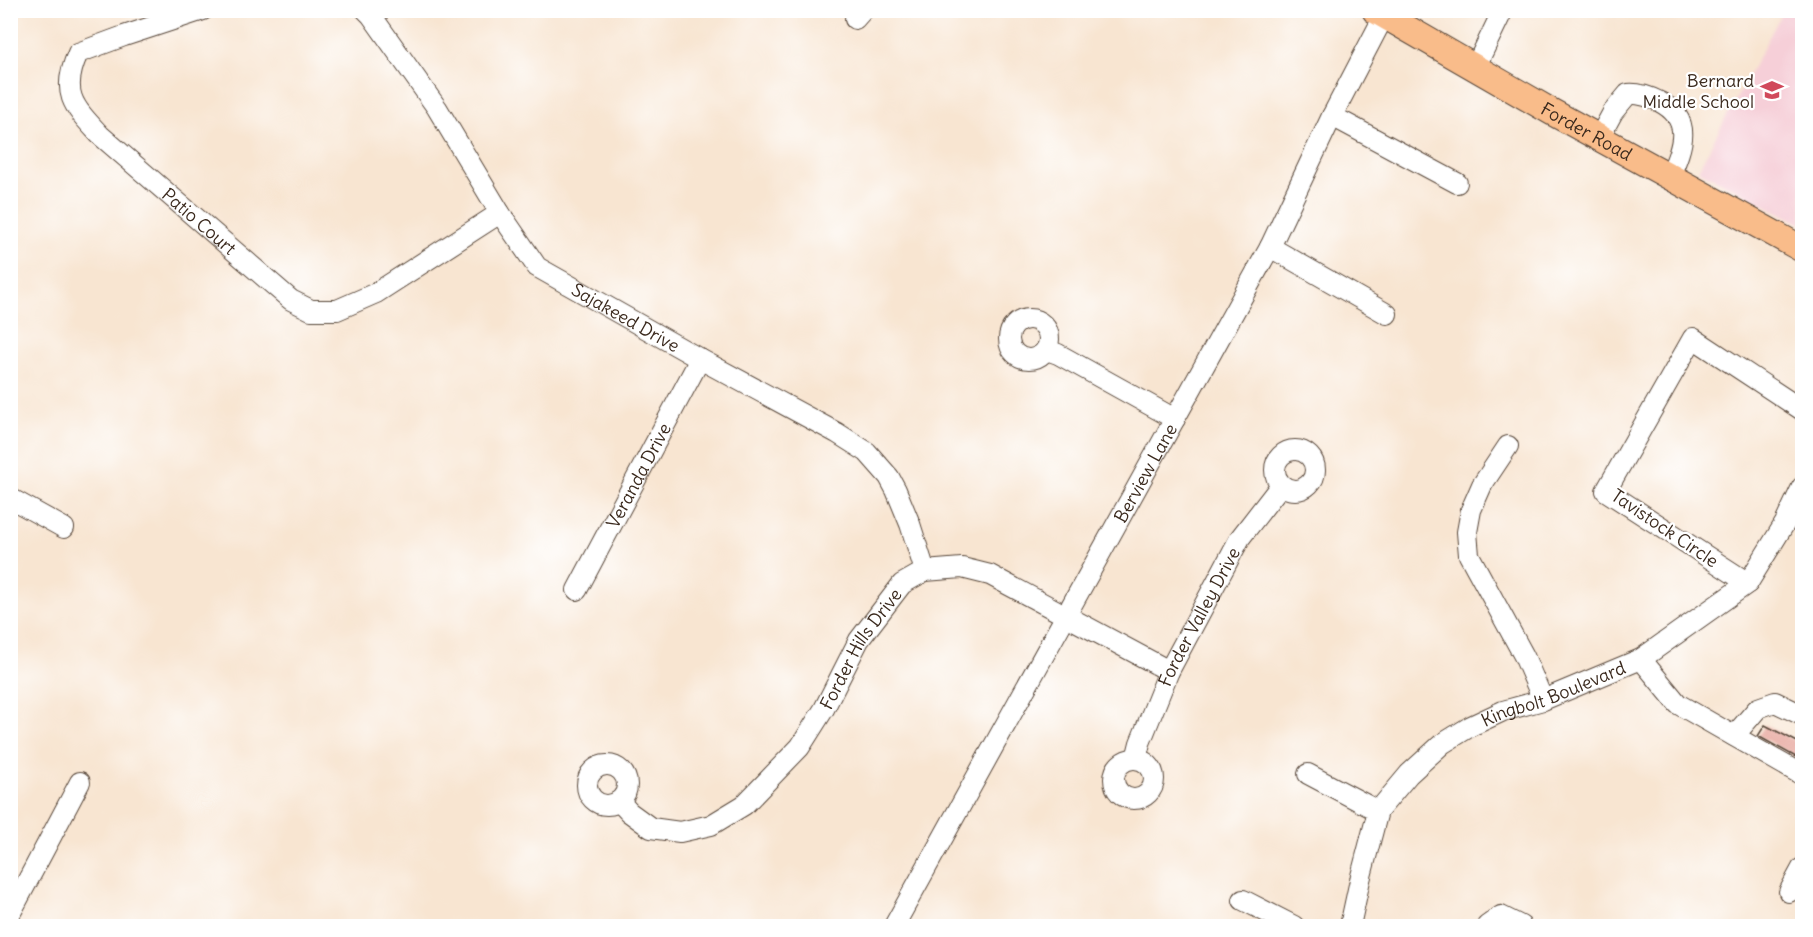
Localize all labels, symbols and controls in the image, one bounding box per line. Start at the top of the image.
place label: Bernard Middle School [1642,69,1754,113]
school or university icon: Bernard Middle School [1759,77,1785,103]
street label: Forder Road [1537,97,1637,166]
street label: Patio Court [158,183,242,259]
street label: Sajakeed Drive [568,277,684,357]
street label: Veranda Drive [601,419,675,532]
street label: Berview Lane [1108,419,1182,526]
street label: Tavistock Circle [1607,484,1723,572]
street label: Forder Valley Drive [1153,543,1245,689]
street label: Forder Hills Drive [814,583,906,713]
street label: Kingbolt Boulevard [1477,655,1629,731]

